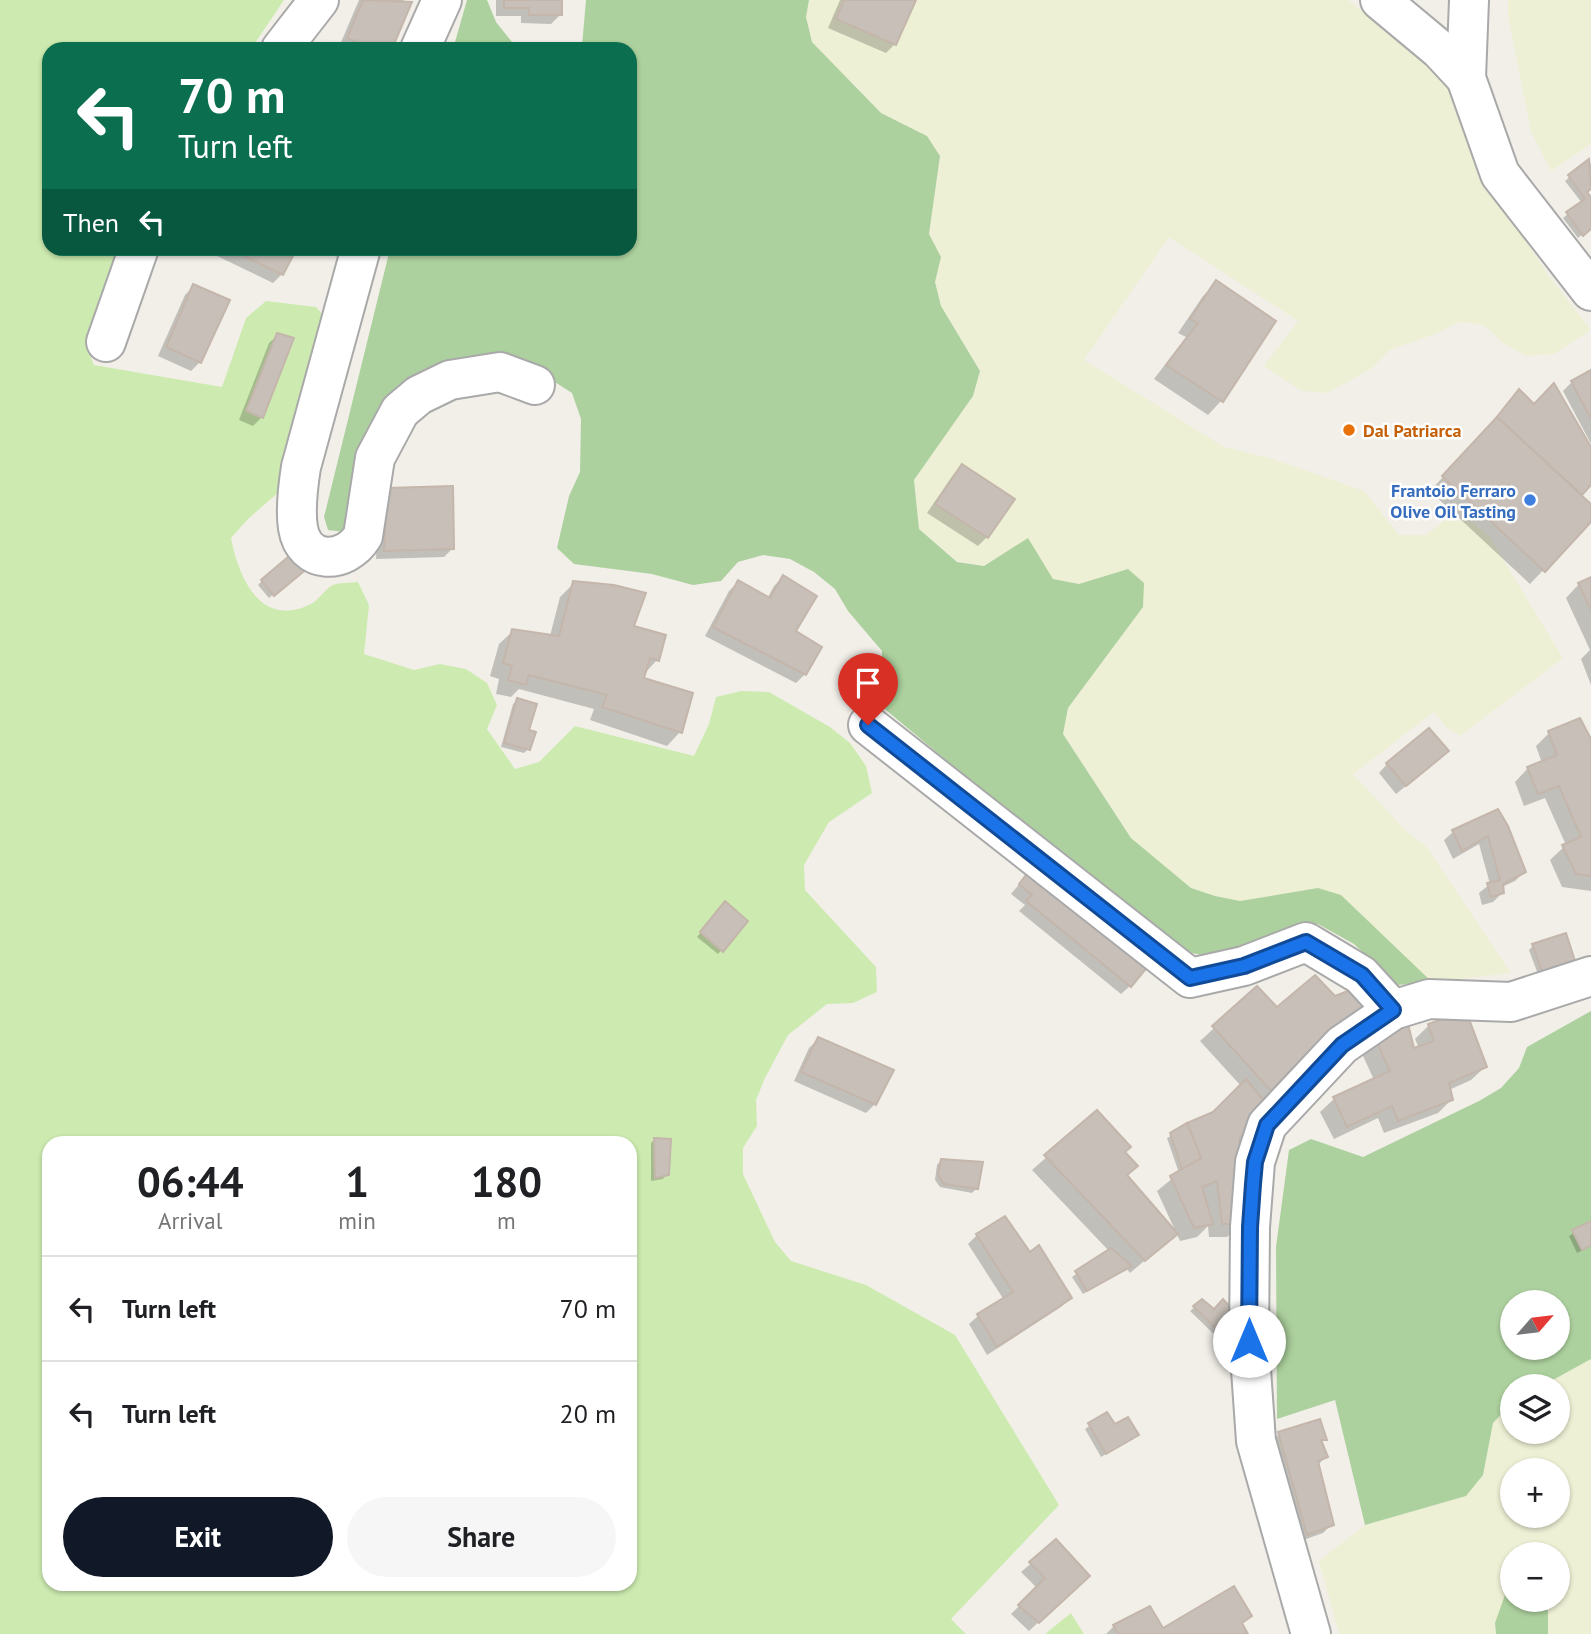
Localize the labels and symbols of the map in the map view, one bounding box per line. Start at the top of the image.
place label: Dal Patriarca [1363,419,1462,442]
marker: Dal Patriarca [1341,422,1357,438]
place label: Frantoio Ferraro Olive Oil Tasting [1390,479,1516,523]
marker: Frantoio Ferraro Olive Oil Tasting [1522,492,1538,508]
pin [838,653,898,725]
north arrow [1500,1290,1570,1360]
position arrow [1212,1304,1286,1378]

